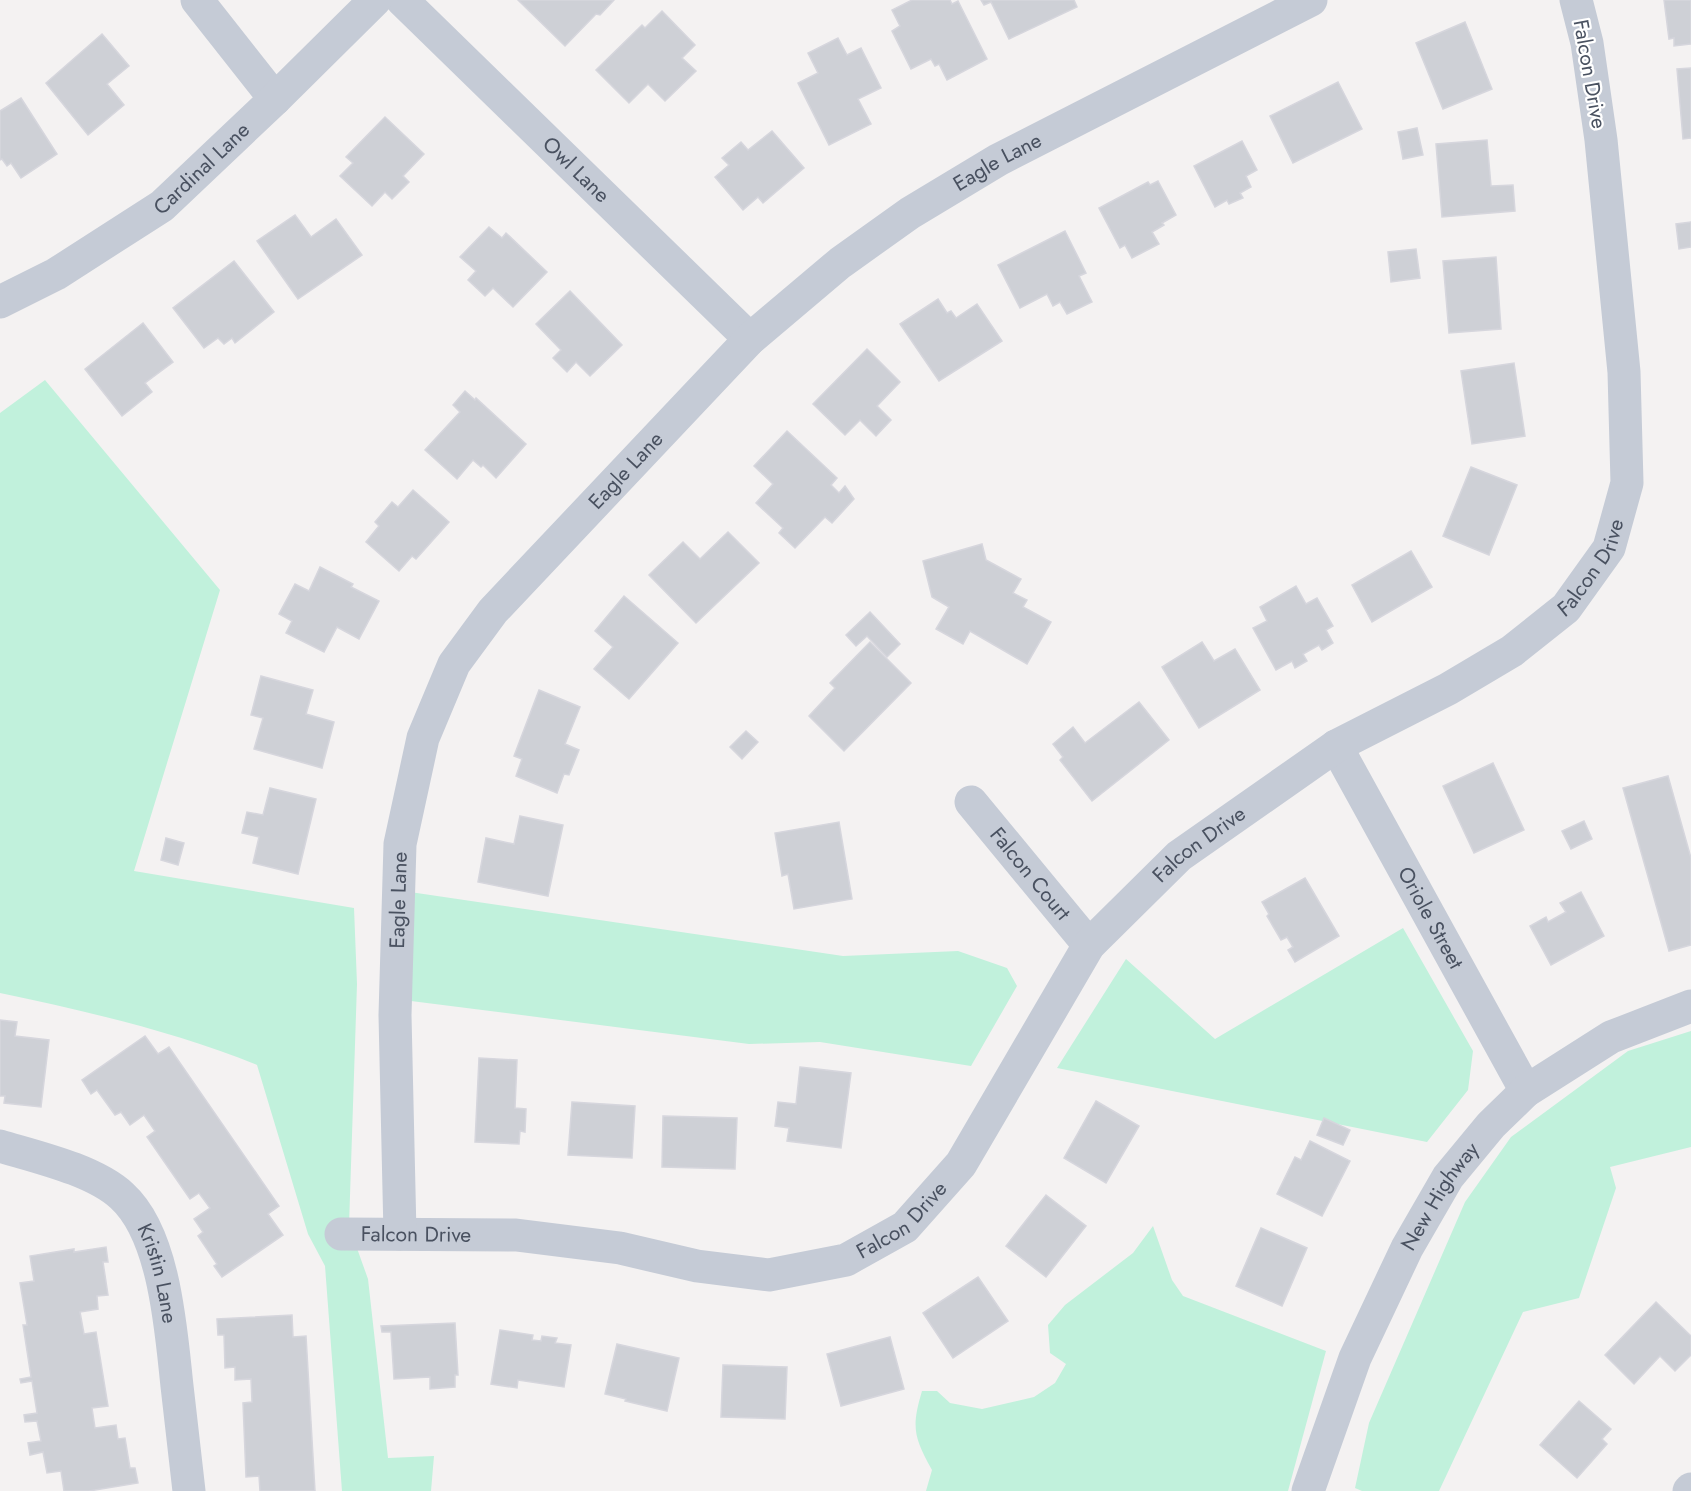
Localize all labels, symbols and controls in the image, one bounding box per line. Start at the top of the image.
street label: Falcon Drive [1566,17,1614,131]
street label: Cardinal Lane [147,115,257,222]
street label: Eagle Lane [947,125,1047,199]
street label: Owl Lane [536,130,617,210]
street label: Eagle Lane [582,425,670,516]
street label: Falcon Drive [1551,515,1631,624]
street label: Falcon Drive [1146,799,1252,889]
street label: Falcon Court [983,821,1078,927]
street label: Eagle Lane [382,851,415,949]
street label: Oriole Street [1390,861,1471,974]
street label: New Highway [1394,1135,1486,1256]
street label: Falcon Drive [851,1175,954,1266]
street label: Kristin Lane [130,1218,185,1326]
street label: Falcon Drive [361,1219,471,1250]

